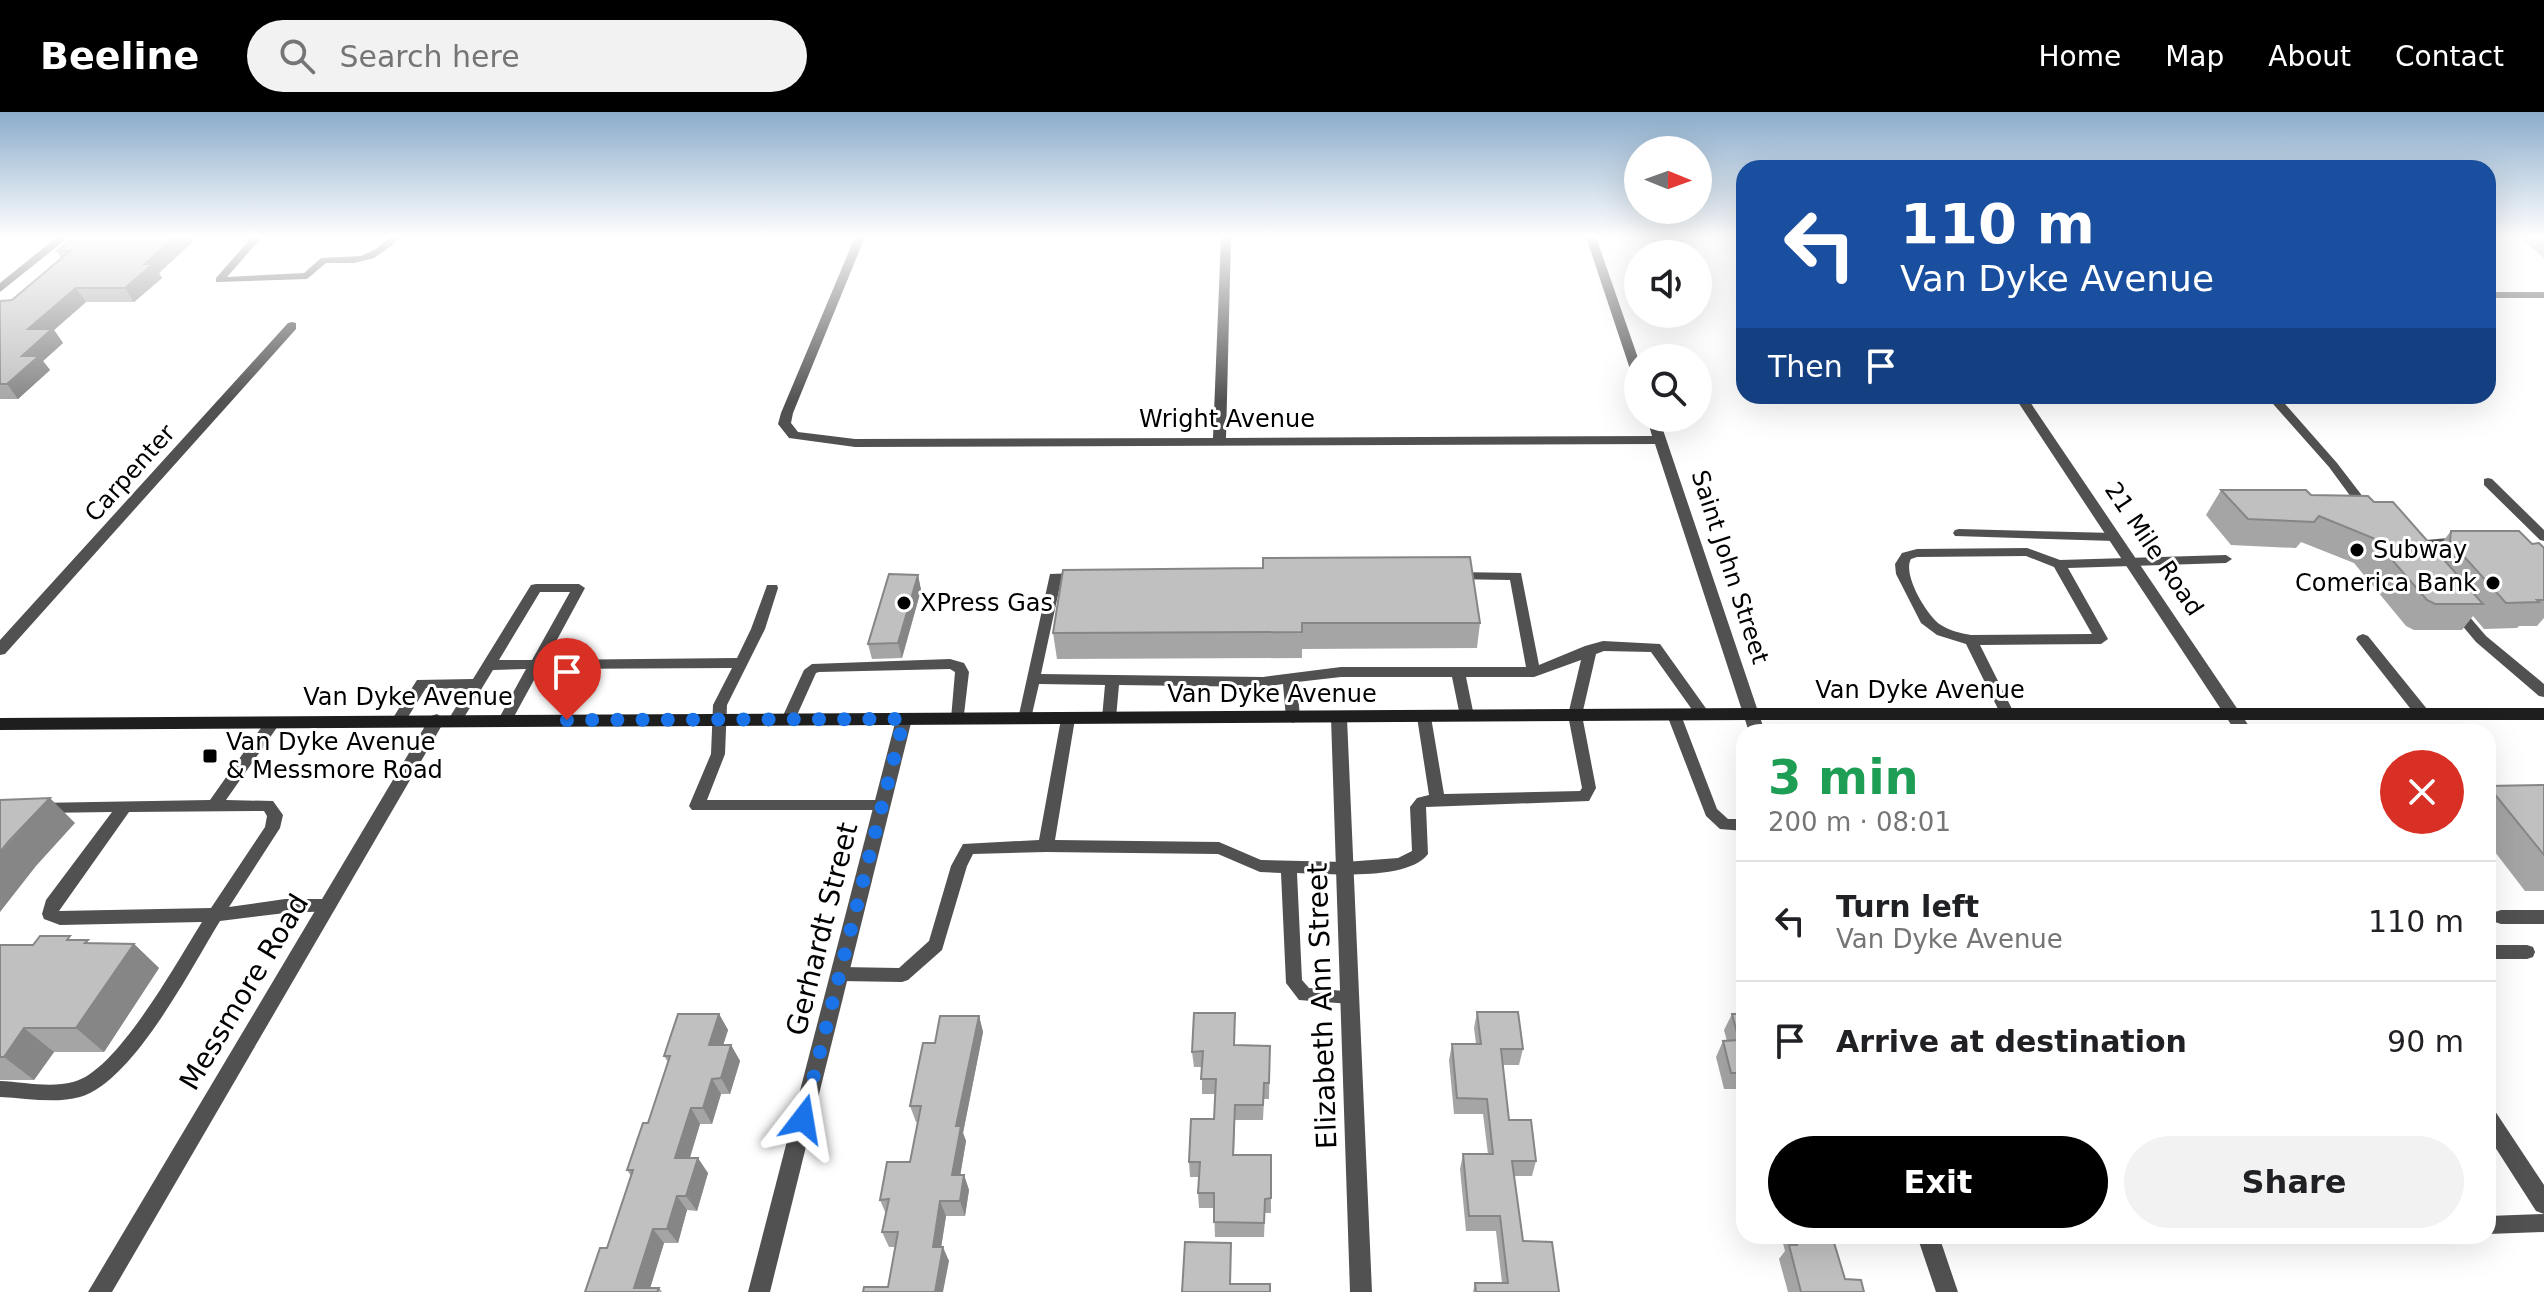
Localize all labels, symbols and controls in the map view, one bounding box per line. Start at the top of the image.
search box [247,20,807,92]
text: Beeline [40,34,199,78]
icon: search [275,34,319,78]
text: Search here [339,39,520,74]
text: Home [2038,40,2121,73]
text: Map [2165,40,2224,73]
text: About [2268,40,2351,73]
text: Contact [2395,40,2504,73]
north arrow [1624,136,1712,224]
map controls [1624,136,1712,432]
text: 110 m [1900,191,2095,256]
icon: left [1768,192,1872,296]
button: sound [1624,240,1712,328]
text: Van Dyke Avenue [1900,258,2214,299]
button: search [1624,344,1712,432]
icon: arrive [1859,344,1903,388]
text: Then [1768,349,1843,384]
street label: Wright Avenue [1139,405,1315,433]
street label: Carpenter [79,419,181,527]
street label: Saint John Street [1686,467,1774,667]
street label: 21 Mile Road [2099,477,2209,621]
place label: Subway [2373,536,2467,564]
marker: Subway [2348,541,2366,559]
place label: Comerica Bank [2295,569,2477,597]
marker: Comerica Bank [2484,574,2502,592]
place label: XPress Gas [920,589,1053,617]
marker: XPress Gas [895,594,913,612]
pin [533,638,601,720]
icon: arrive [545,650,589,694]
street label: Van Dyke Avenue [1815,676,2025,704]
street label: Van Dyke Avenue [1167,680,1377,708]
street label: Van Dyke Avenue [303,683,513,711]
place label: Van Dyke Avenue & Messmore Road [226,728,443,784]
marker: Van Dyke Avenue & Messmore Road [201,747,219,765]
text: 3 min [1768,749,1919,805]
button: close [2380,750,2464,834]
text: 200 m · 08:01 [1768,807,1951,837]
street label: Gerhardt Street [780,819,864,1039]
street label: Elizabeth Ann Street [1301,862,1343,1150]
street label: Messmore Road [173,888,315,1096]
text: Turn left [1836,889,1979,924]
icon: left [1768,899,1812,943]
text: 110 m [2368,904,2464,939]
text: Van Dyke Avenue [1836,924,2063,954]
icon: arrive [1768,1019,1812,1063]
text: Arrive at destination [1836,1024,2187,1059]
text: 90 m [2387,1024,2464,1059]
position arrow [761,1077,845,1161]
button: Exit [1768,1136,2108,1228]
button: Share [2124,1136,2464,1228]

